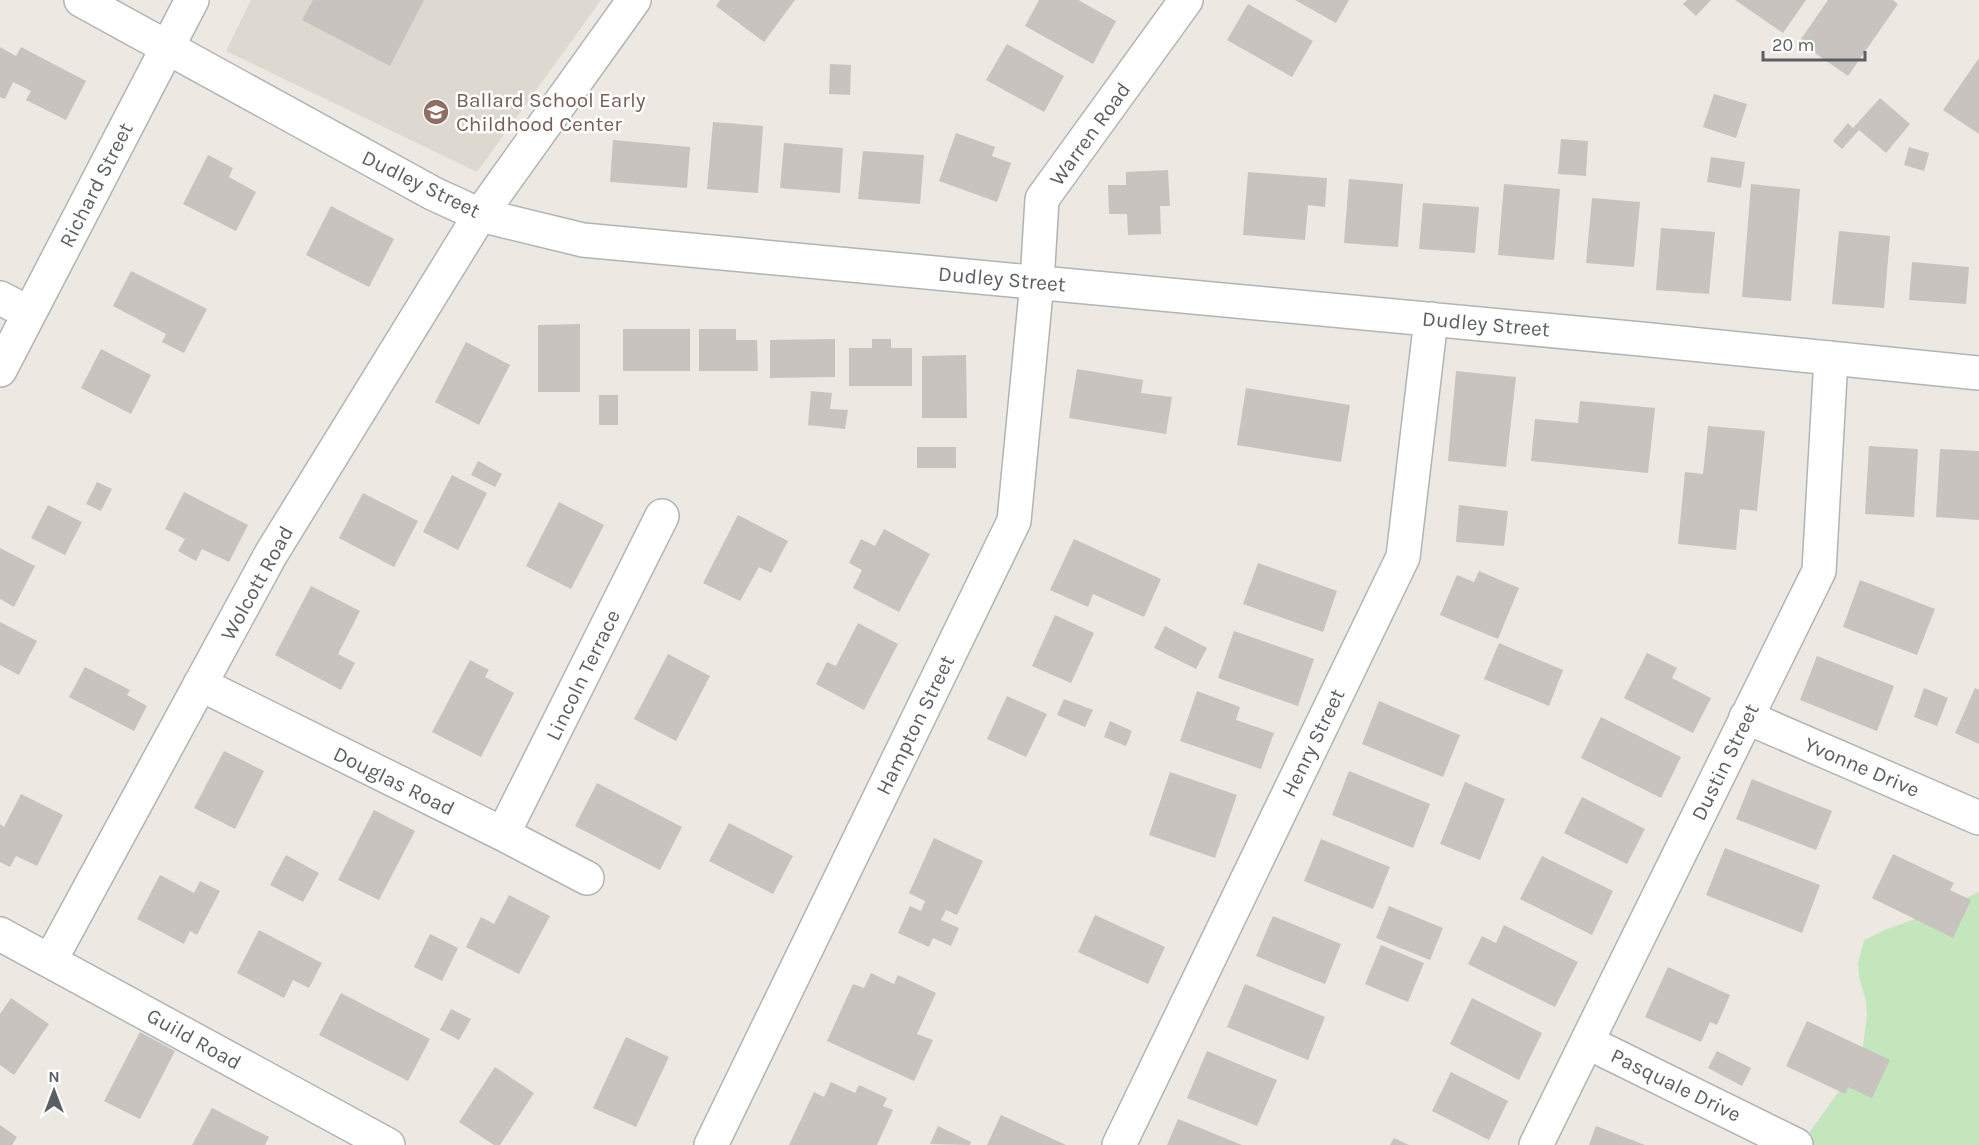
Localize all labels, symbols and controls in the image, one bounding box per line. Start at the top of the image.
scale bar [1763,24,1865,62]
text: 20 m [1772,34,1814,56]
street label: Warren Road [1045,78,1135,190]
place label: Ballard School Early Childhood Center [456,88,646,136]
school or university icon: Ballard School Early Childhood Center [421,97,451,127]
street label: Richard Street [54,118,138,251]
street label: Dudley Street [358,145,484,223]
street label: Dudley Street [937,261,1067,297]
street label: Dudley Street [1421,306,1551,342]
street label: Wolcott Road [216,522,298,644]
street label: Lincoln Terrace [541,606,625,744]
street label: Hampton Street [871,651,959,799]
street label: Henry Street [1276,685,1350,801]
street label: Dustin Street [1686,700,1764,824]
street label: Yvonne Drive [1801,732,1923,802]
street label: Douglas Road [330,741,458,821]
street label: Guild Road [143,1003,245,1075]
street label: Pasquale Drive [1607,1043,1745,1127]
north arrow [24,1061,84,1121]
text: N [48,1067,60,1086]

